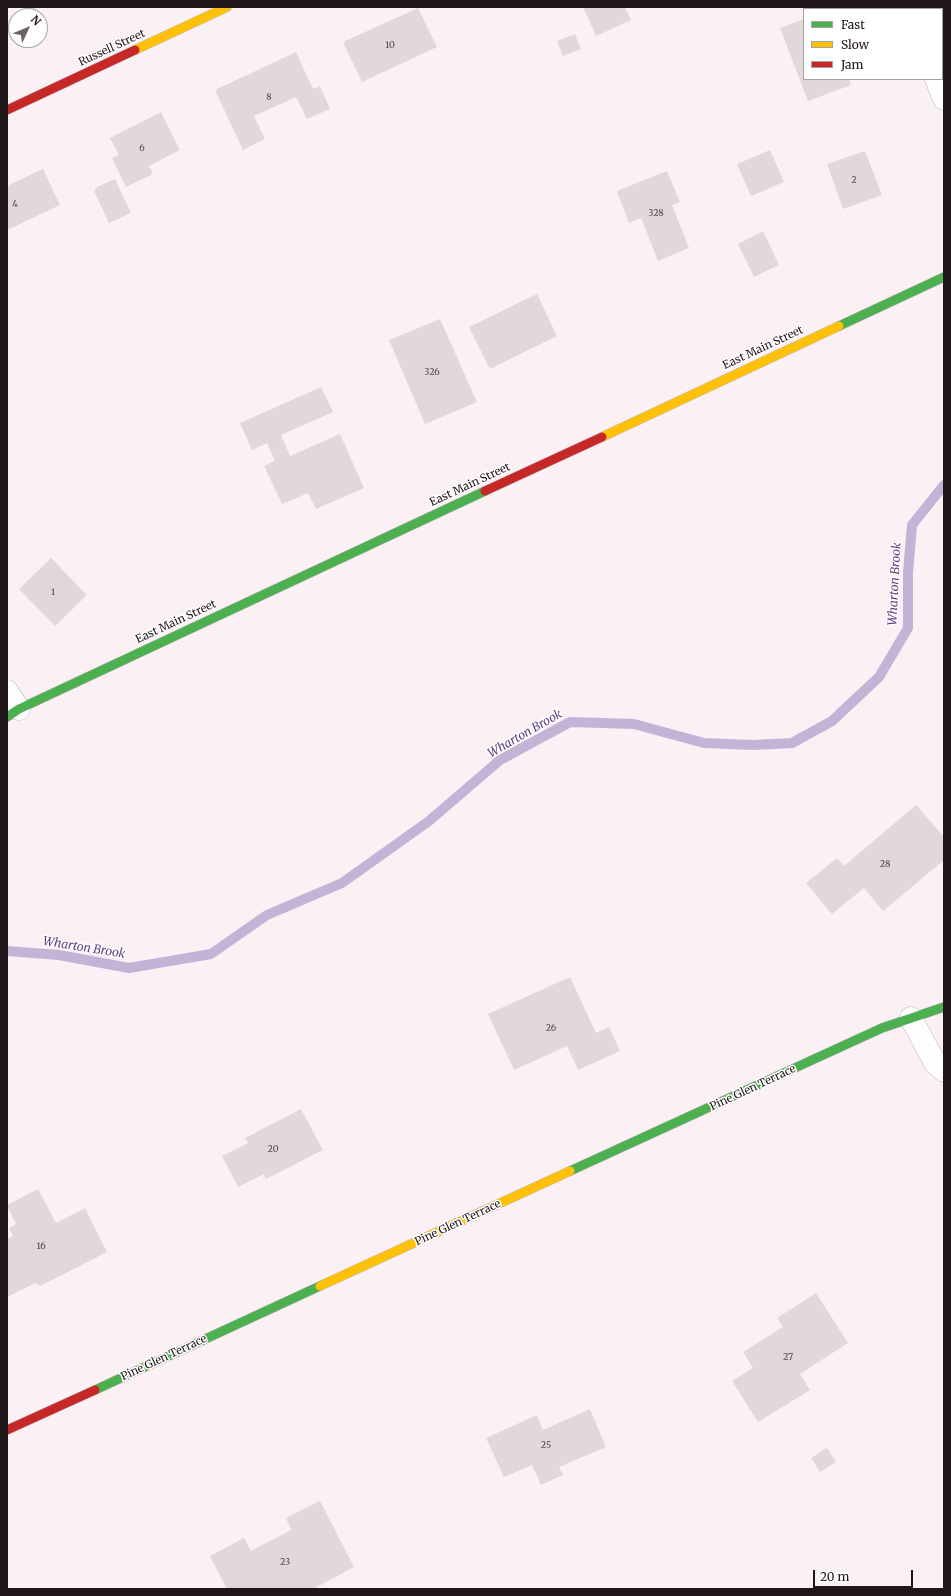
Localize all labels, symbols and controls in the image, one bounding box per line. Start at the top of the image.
north arrow [8,8,48,48]
legend [803,8,943,80]
text: N [28,12,44,28]
text: Fast [841,17,865,32]
street label: Russell Street [77,27,147,69]
text: Slow [841,37,869,52]
house number: 10 [385,40,395,50]
text: Jam [841,57,863,72]
house number: 8 [266,92,272,102]
house number: 6 [139,143,145,153]
house number: 2 [851,175,857,185]
house number: 4 [12,199,18,209]
house number: 328 [648,208,664,218]
street label: East Main Street [721,324,805,372]
house number: 326 [424,367,440,377]
street label: East Main Street [428,461,512,509]
water label: Wharton Brook [886,542,904,626]
house number: 1 [51,587,55,597]
street label: East Main Street [134,598,218,646]
water label: Wharton Brook [485,707,565,761]
house number: 28 [880,859,890,869]
water label: Wharton Brook [42,934,126,962]
house number: 26 [546,1023,556,1033]
street label: Pine Glen Terrace [708,1062,798,1114]
house number: 20 [268,1144,278,1154]
street label: Pine Glen Terrace [413,1197,503,1249]
house number: 16 [36,1241,46,1251]
street label: Pine Glen Terrace [119,1332,209,1384]
house number: 27 [783,1352,793,1362]
house number: 25 [541,1440,551,1450]
house number: 23 [280,1557,290,1567]
scale bar [815,1562,915,1588]
text: 20 m [820,1569,849,1584]

